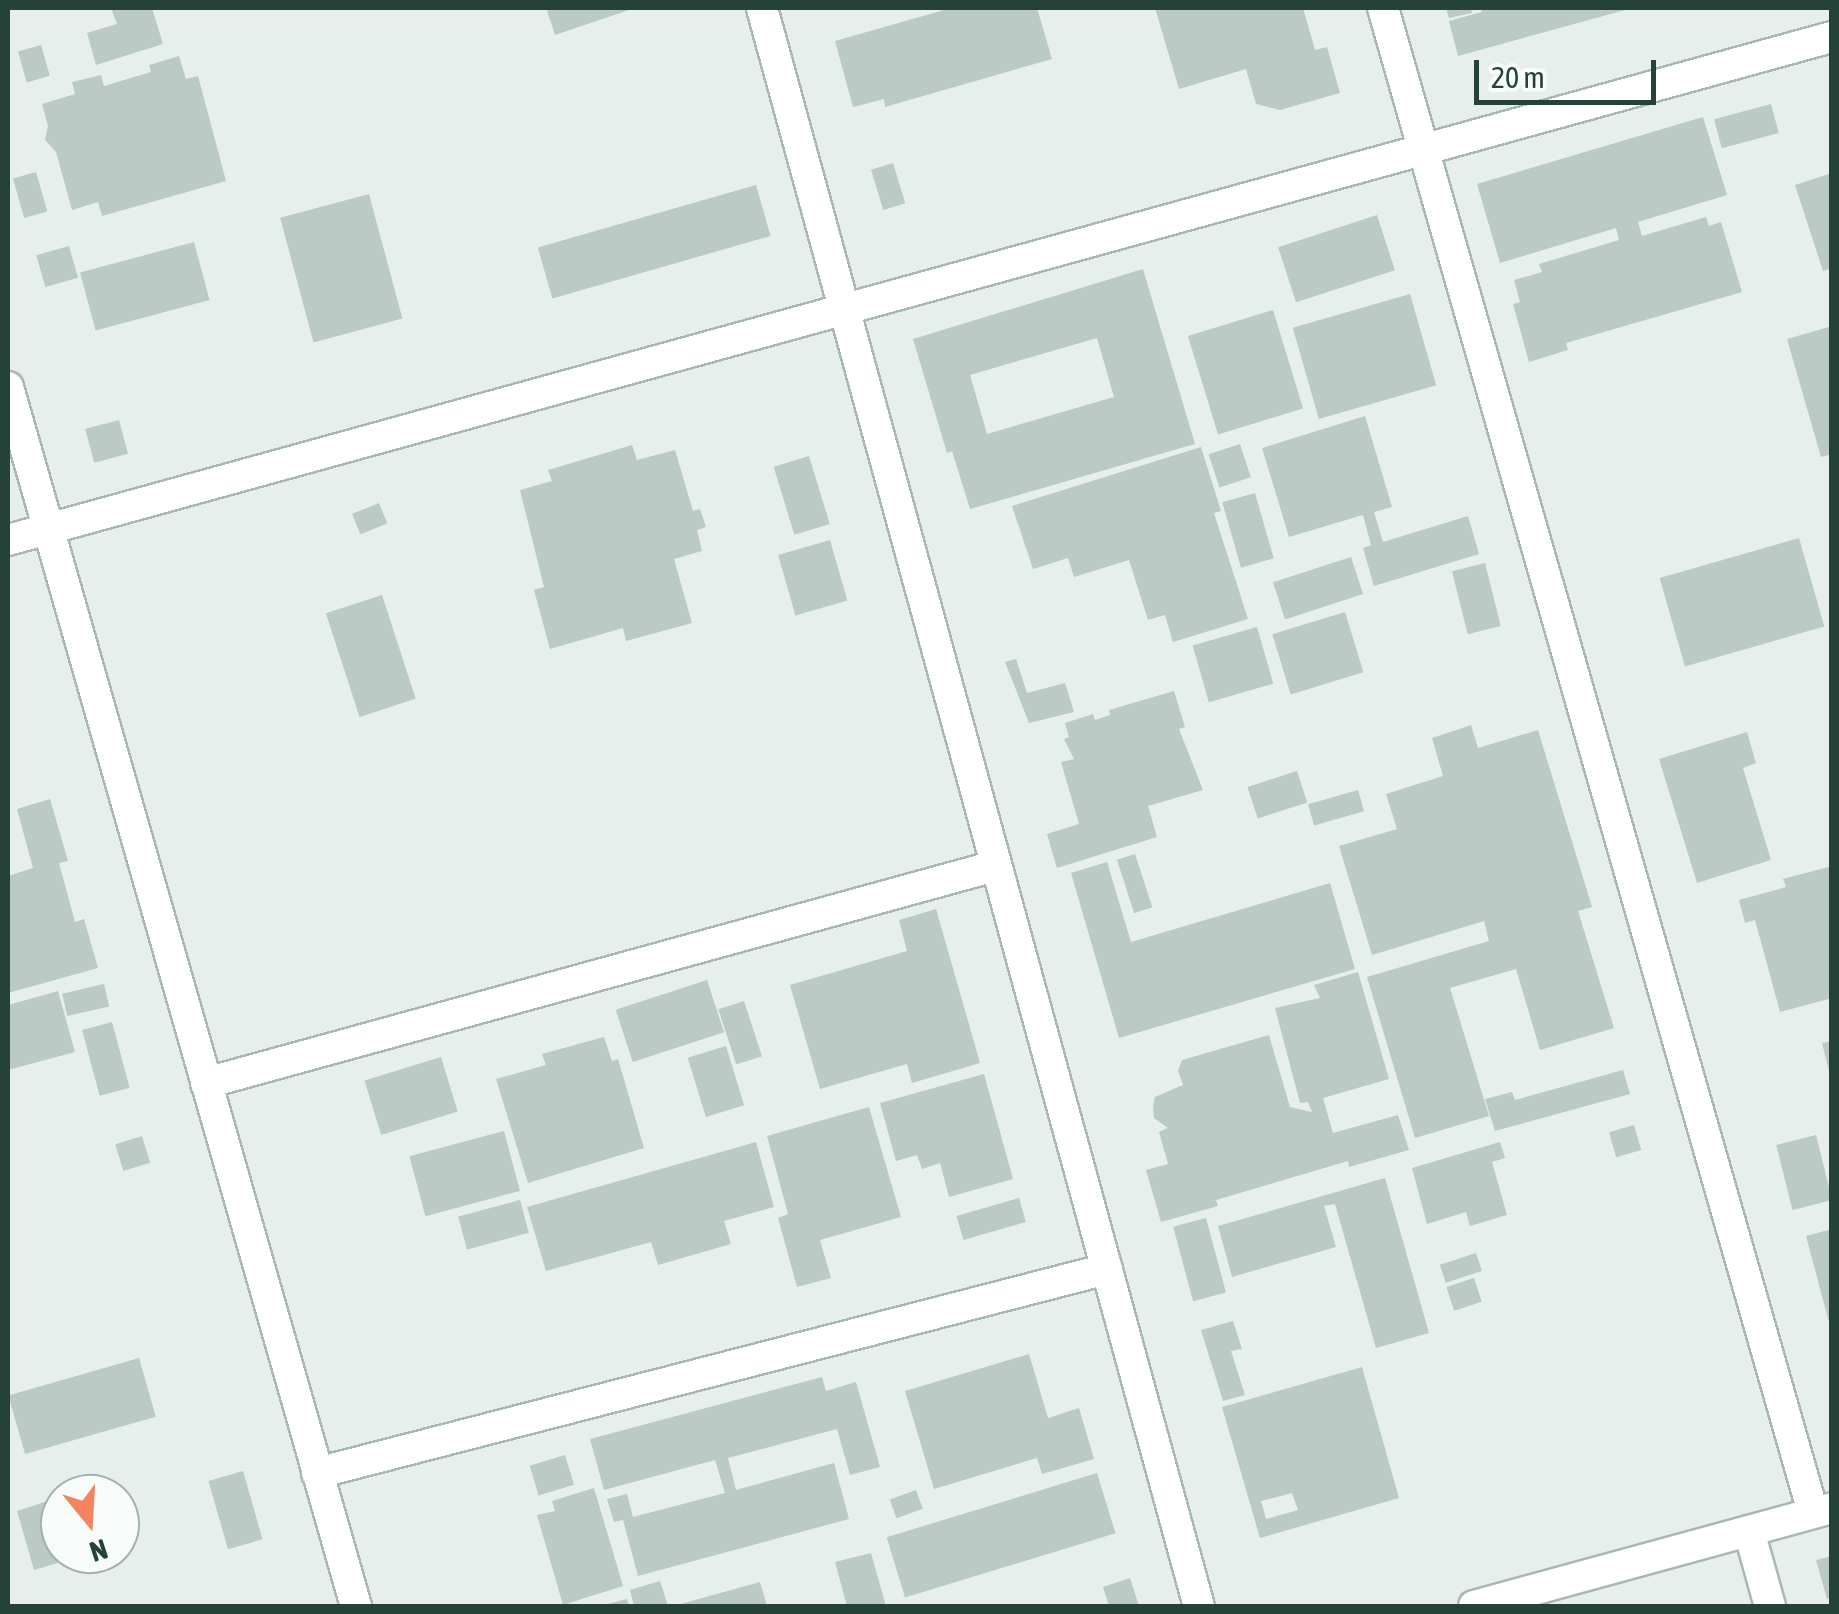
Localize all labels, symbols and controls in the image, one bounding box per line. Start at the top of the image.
scale bar [1479,40,1662,102]
text: 20 m [1491,60,1545,94]
north arrow [40,1474,140,1574]
text: N [86,1533,111,1568]

